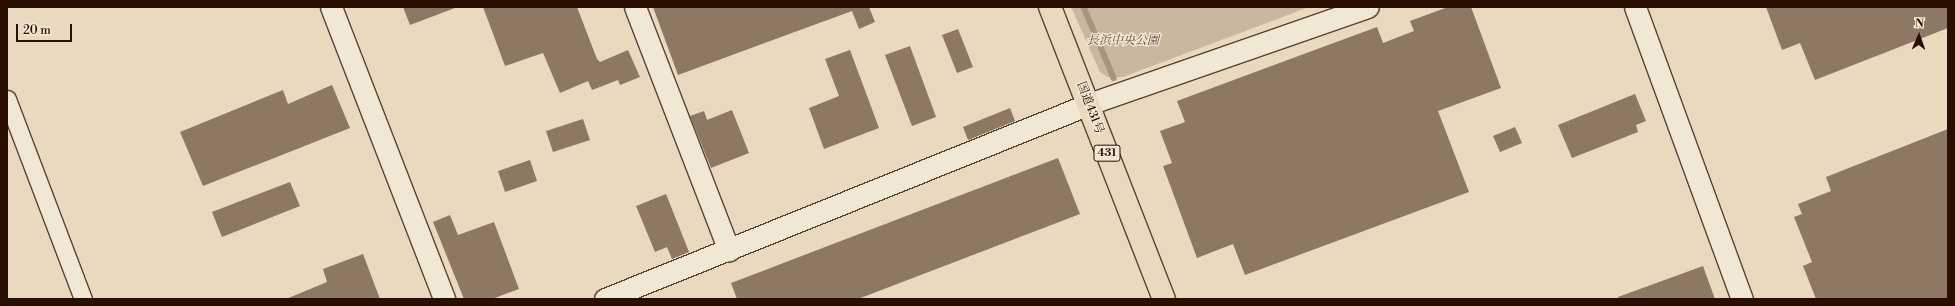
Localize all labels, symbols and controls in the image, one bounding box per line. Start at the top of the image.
scale bar [18,16,74,42]
north arrow [1899,16,1939,56]
text: N [1915,17,1924,31]
text: 20 m [23,23,51,38]
park label: 長浜中央公園 [1087,34,1159,48]
street label: 国道431号 [1073,80,1107,136]
road number: 431 [1093,144,1121,162]

